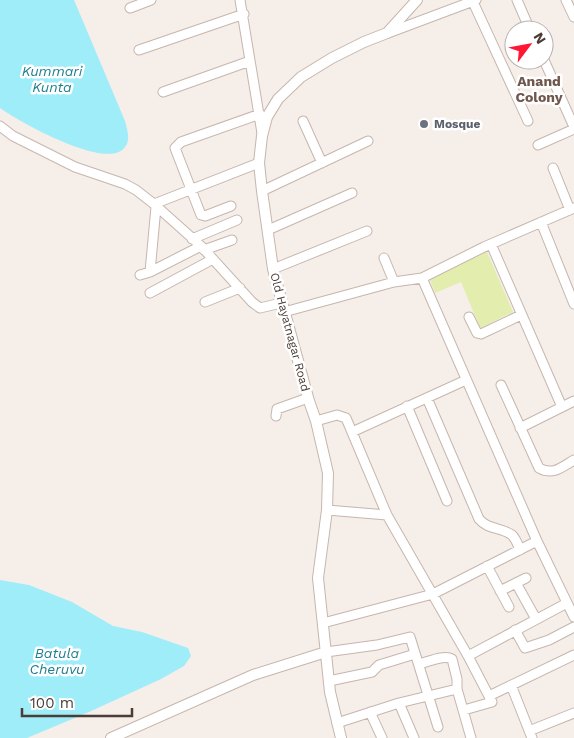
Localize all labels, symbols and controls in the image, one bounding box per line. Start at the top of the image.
north arrow [504,20,554,70]
text: N [530,29,550,47]
water label: Kummari Kunta [22,63,83,95]
district label: Anand Colony [515,73,563,105]
place label: Mosque [434,117,480,131]
marker: Mosque [418,118,430,130]
street label: Old Hayatnagar Road [267,271,313,393]
water label: Batula Cheruvu [30,645,84,677]
scale bar [22,686,132,718]
text: 100 m [30,694,74,712]

